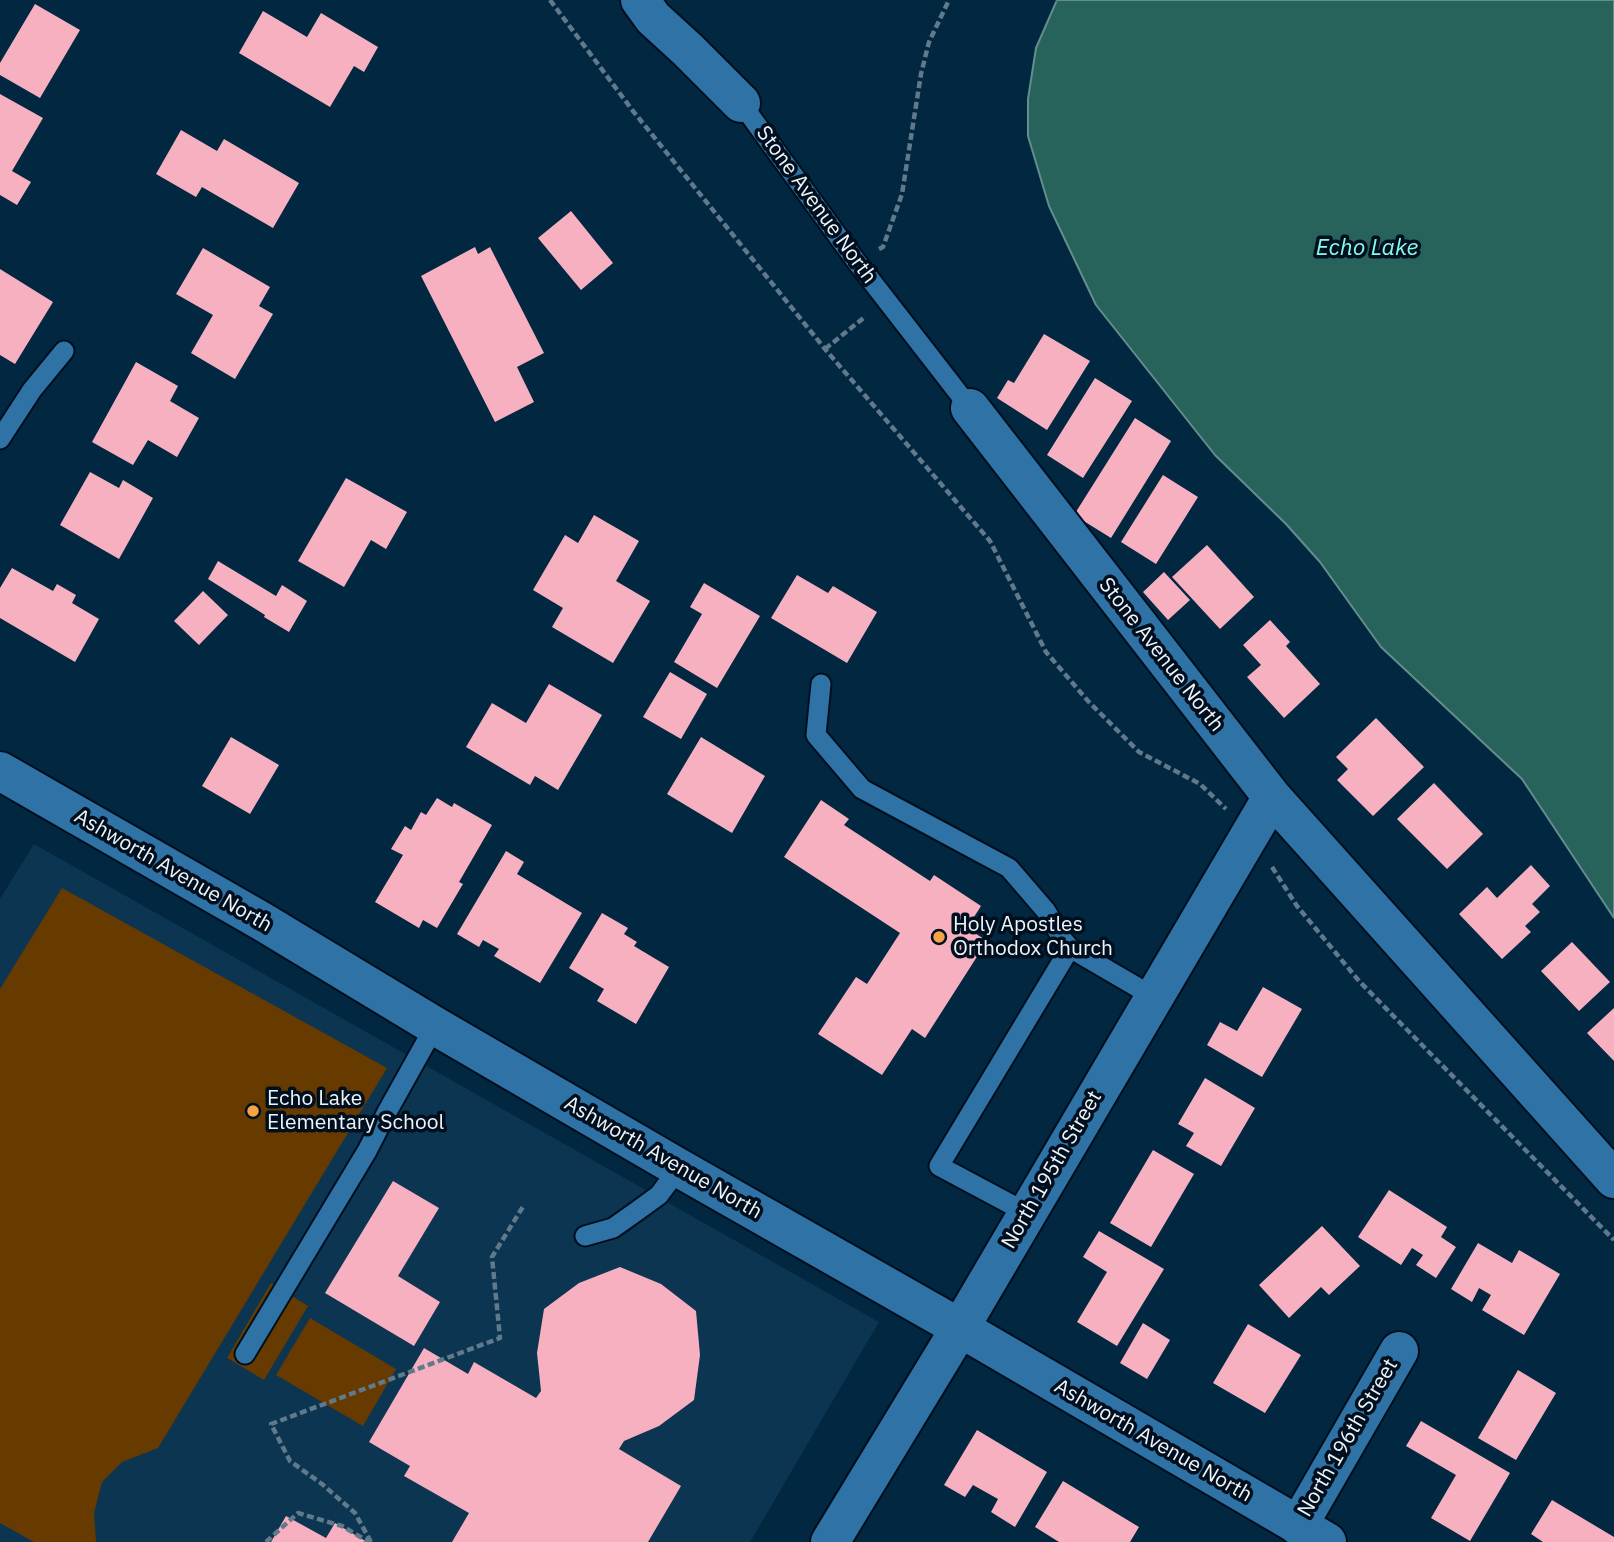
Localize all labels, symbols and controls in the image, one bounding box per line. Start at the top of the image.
street label: Stone Avenue North [750,121,882,289]
water label: Echo Lake [1316,234,1418,262]
street label: Stone Avenue North [1093,573,1229,737]
street label: Ashworth Avenue North [70,804,276,938]
place label: Holy Apostles Orthodox Church [953,912,1113,962]
marker: Holy Apostles Orthodox Church [931,929,947,945]
place label: Echo Lake Elementary School [267,1086,444,1136]
street label: North 195th Street [997,1086,1107,1254]
street label: Ashworth Avenue North [560,1091,766,1225]
marker: Echo Lake Elementary School [245,1103,261,1119]
street label: North 196th Street [1293,1354,1403,1522]
street label: Ashworth Avenue North [1050,1374,1256,1508]

